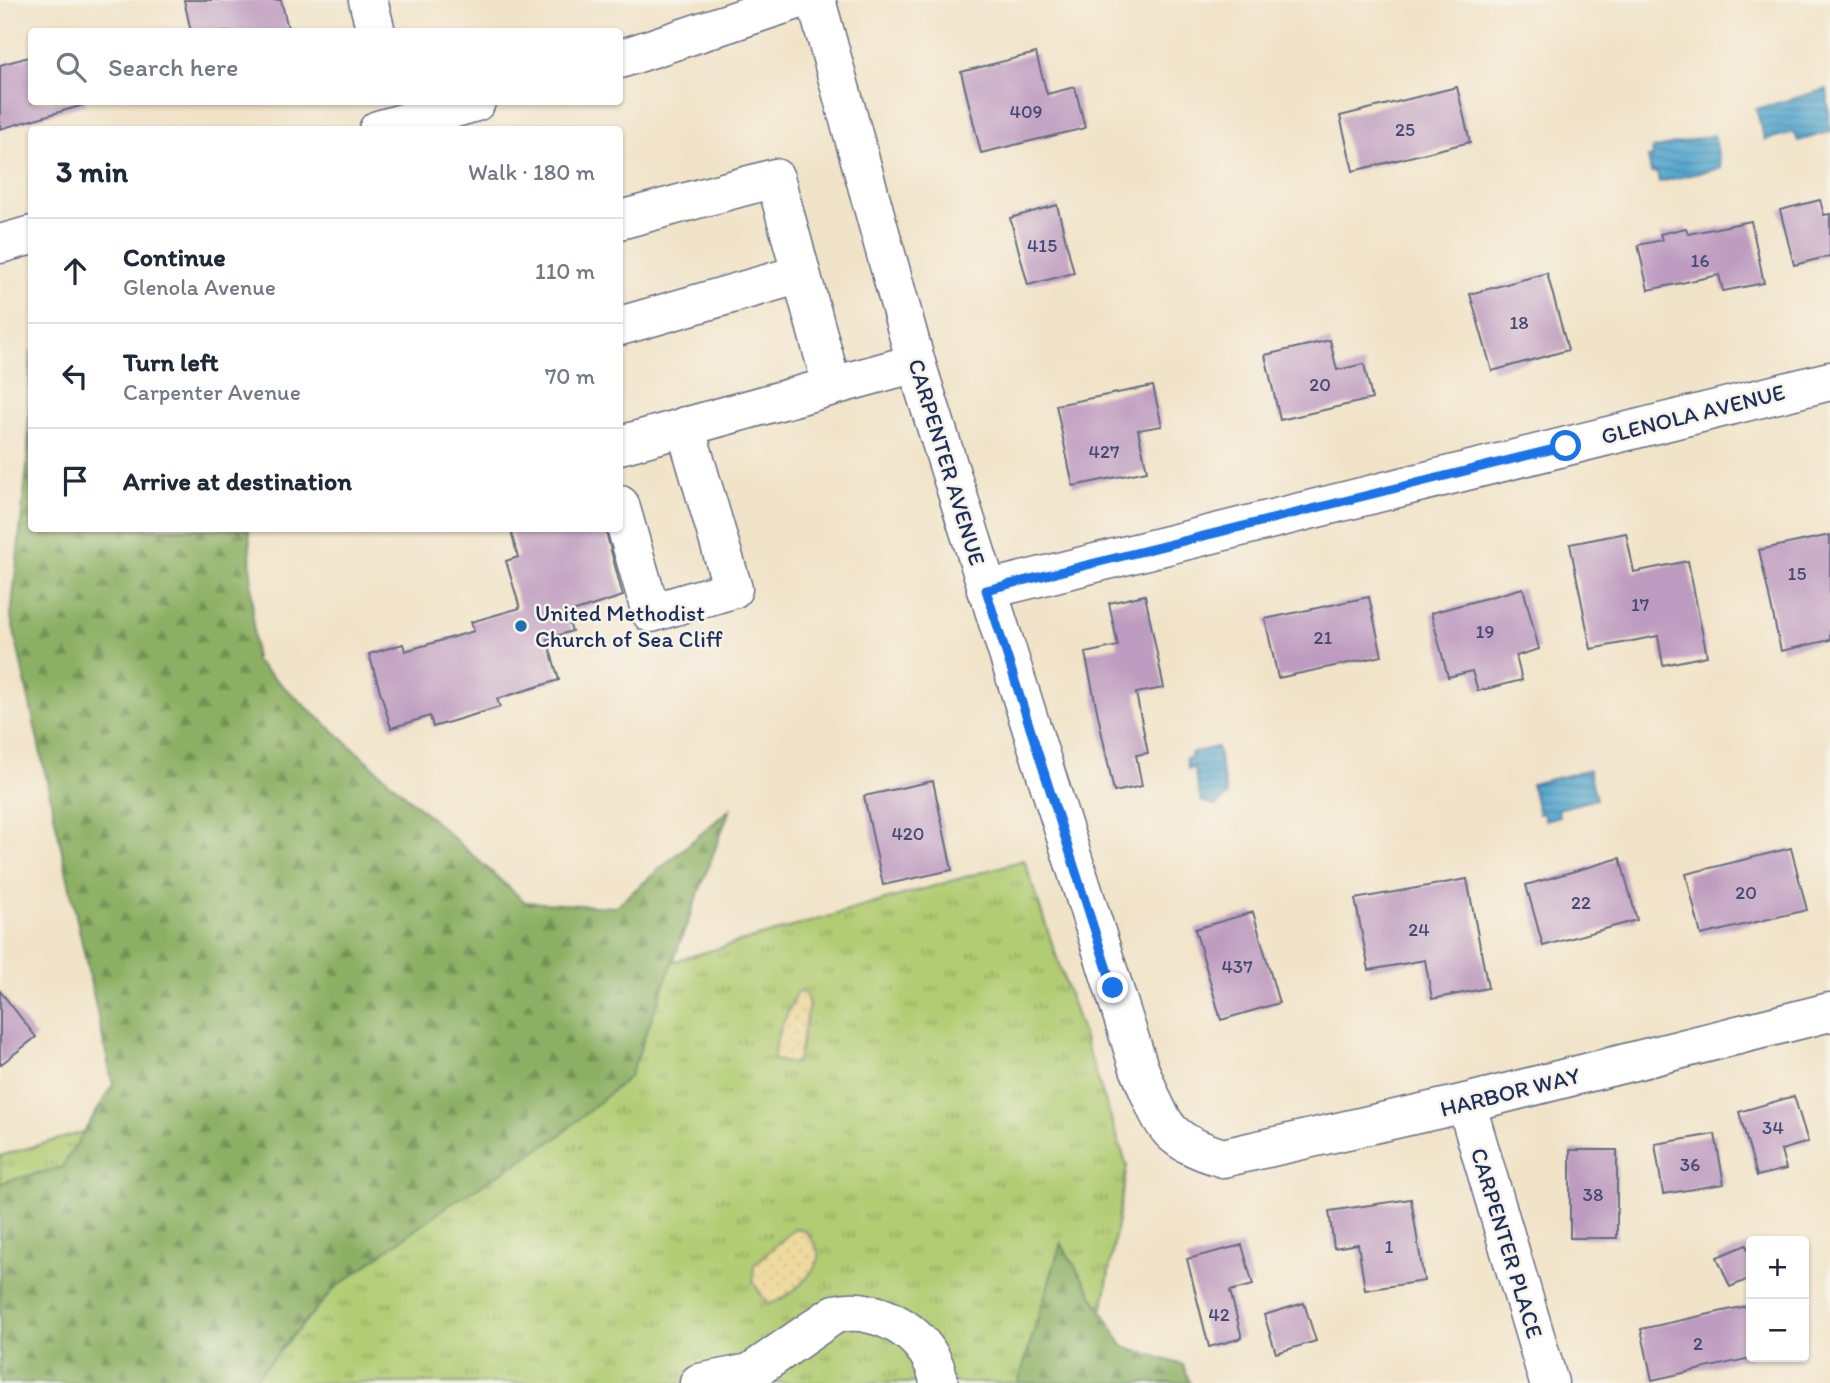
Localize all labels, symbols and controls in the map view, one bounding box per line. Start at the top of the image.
search box [28,28,623,105]
icon: search [52,48,90,86]
text: Search here [108,51,238,83]
house number: 409 [1009,100,1043,123]
house number: 25 [1395,118,1415,141]
text: 3 min [56,153,128,190]
text: Walk · 180 m [468,158,595,186]
house number: 415 [1027,234,1057,257]
text: Continue [123,241,226,273]
house number: 16 [1691,249,1709,272]
icon: ahead [56,252,94,290]
text: 110 m [535,257,595,285]
text: Glenola Avenue [123,273,276,301]
house number: 18 [1509,311,1529,334]
text: Turn left [123,346,219,378]
street label: CARPENTER AVENUE [902,355,992,569]
icon: left [56,357,94,395]
text: 70 m [545,362,595,390]
house number: 20 [1309,373,1331,396]
text: Carpenter Avenue [123,378,301,406]
street label: GLENOLA AVENUE [1598,378,1788,450]
route start [1550,430,1581,461]
house number: 427 [1089,440,1119,463]
icon: arrive [56,462,94,500]
text: Arrive at destination [123,465,352,497]
house number: 15 [1788,562,1806,585]
house number: 17 [1631,593,1649,616]
place label: United Methodist Church of Sea Cliff [535,599,723,653]
marker: United Methodist Church of Sea Cliff [513,618,529,634]
house number: 19 [1476,620,1494,643]
house number: 21 [1314,626,1333,649]
house number: 420 [891,822,925,845]
house number: 20 [1735,881,1757,904]
house number: 22 [1571,891,1591,914]
house number: 24 [1408,918,1430,941]
house number: 437 [1221,955,1253,978]
route end [1097,972,1128,1003]
street label: HARBOR WAY [1437,1061,1583,1123]
house number: 34 [1762,1116,1784,1139]
street label: CARPENTER PLACE [1465,1144,1549,1342]
house number: 36 [1680,1153,1700,1176]
house number: 38 [1583,1183,1603,1206]
house number: 1 [1385,1235,1394,1258]
map controls [1746,1236,1809,1362]
button: + [1746,1236,1809,1299]
button: − [1746,1299,1809,1362]
house number: 42 [1208,1303,1230,1326]
house number: 2 [1693,1332,1703,1355]

